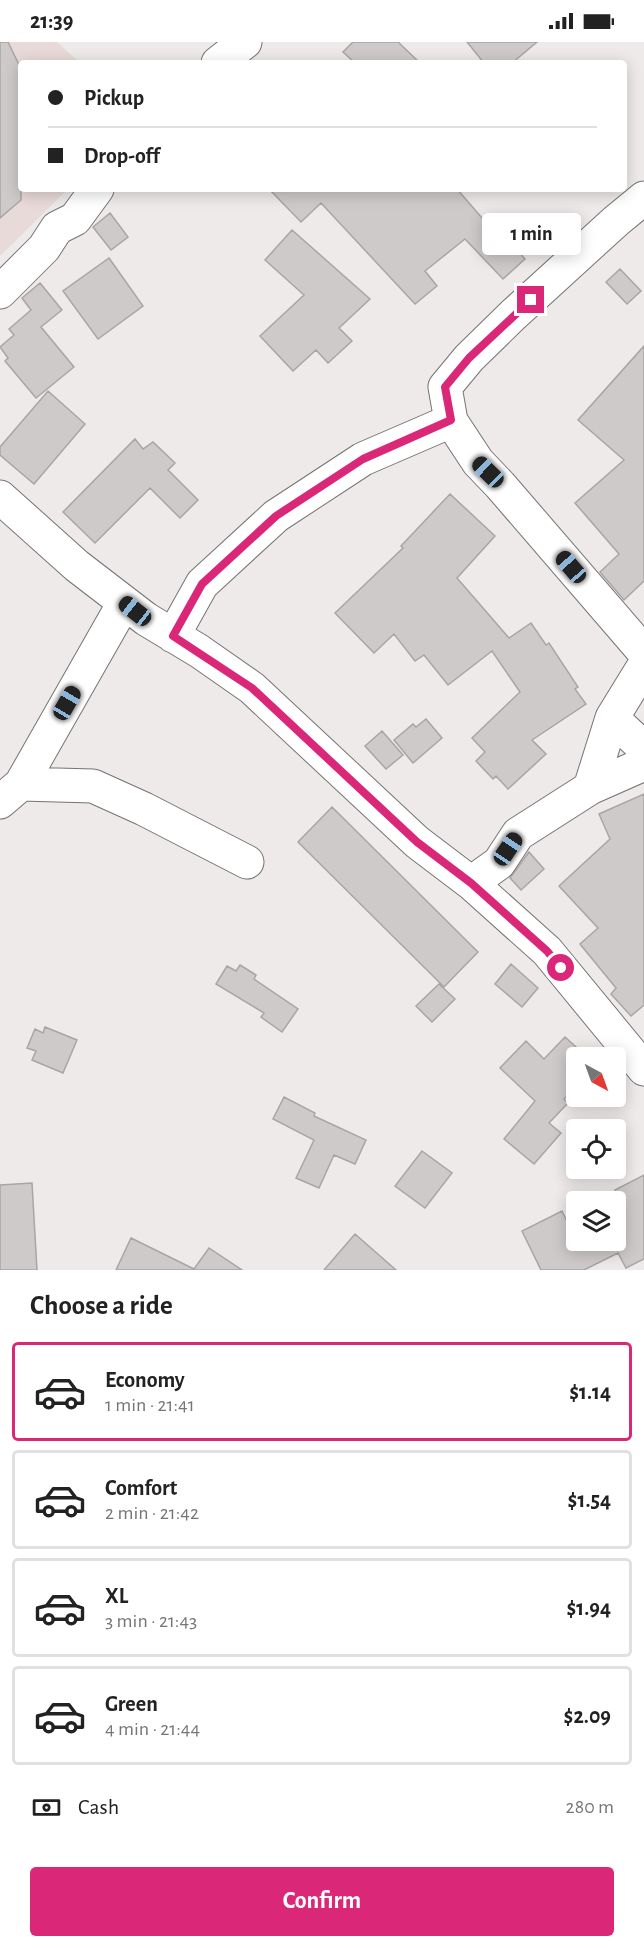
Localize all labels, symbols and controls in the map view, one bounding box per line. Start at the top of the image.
text: 21:39 [30,10,73,32]
text: Pickup [84,87,144,109]
text: Drop-off [84,145,160,167]
callout: 1 min [482,213,580,255]
text: 1 min [510,224,553,244]
route end [517,286,544,313]
car [469,453,507,491]
car [552,548,590,586]
car [115,593,155,629]
car [50,683,84,723]
car [490,829,526,869]
route start [547,954,574,981]
north arrow [566,1047,626,1107]
map controls [566,1047,626,1251]
button: locate [566,1119,626,1179]
button: layers [566,1191,626,1251]
text: Choose a ride [30,1292,173,1319]
icon: car [33,1365,87,1419]
text: Economy [105,1369,185,1391]
text: $1.14 [569,1381,611,1403]
text: 1 min · 21:41 [105,1395,195,1415]
icon: car [33,1473,87,1527]
text: Comfort [105,1477,177,1499]
text: $1.54 [568,1489,611,1511]
text: 2 min · 21:42 [105,1503,199,1523]
icon: car [33,1581,87,1635]
text: XL [105,1585,128,1607]
text: $1.94 [566,1597,611,1619]
text: 3 min · 21:43 [105,1611,197,1631]
icon: car [33,1689,87,1743]
text: Green [105,1693,158,1715]
text: $2.09 [564,1705,611,1727]
text: 4 min · 21:44 [105,1719,200,1739]
icon: cash [30,1791,63,1824]
text: Cash [78,1796,119,1818]
text: 280 m [566,1797,614,1817]
button: Confirm [30,1867,614,1936]

